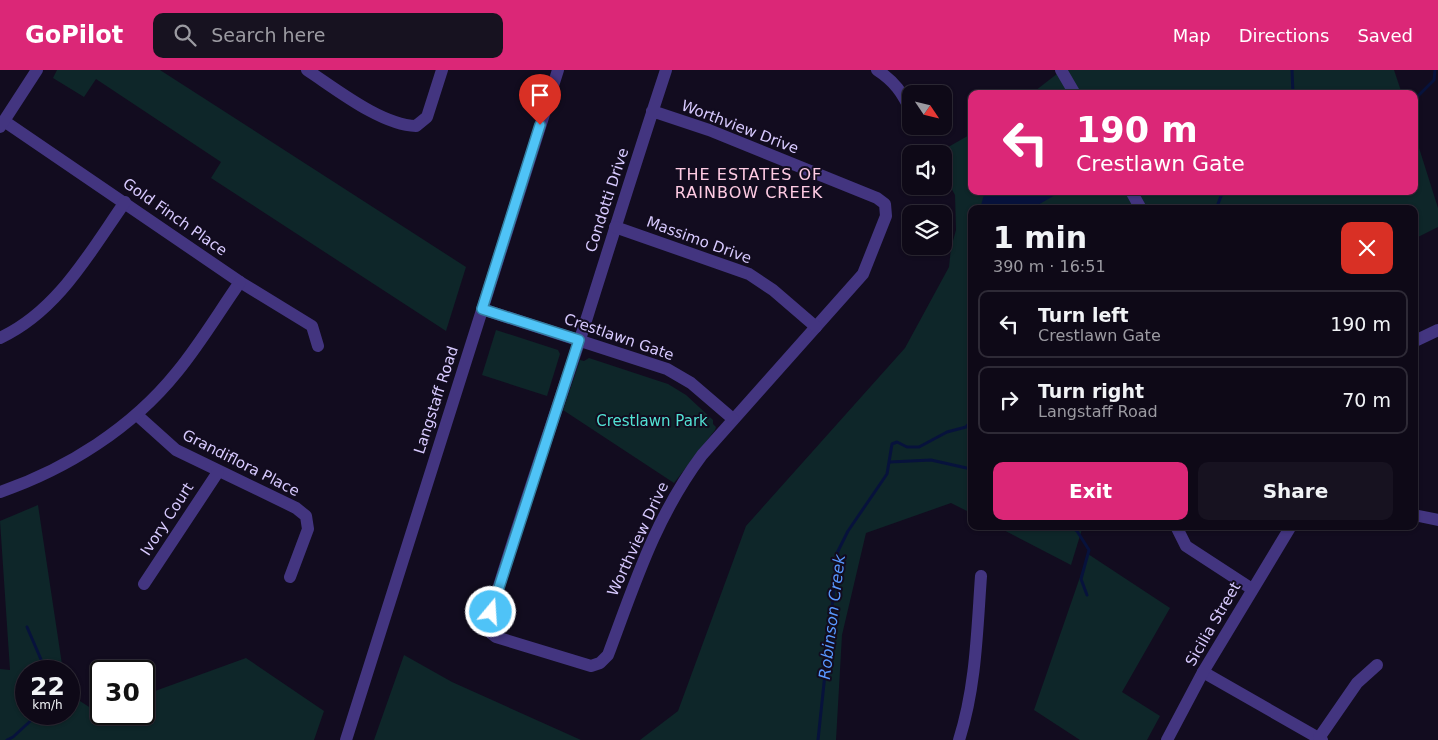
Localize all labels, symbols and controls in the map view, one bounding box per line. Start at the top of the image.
search box [153,13,503,58]
text: GoPilot [25,21,123,49]
icon: search [171,21,199,49]
text: Search here [211,24,325,46]
text: Map [1173,25,1211,46]
text: Directions [1239,25,1329,46]
text: Saved [1357,25,1413,46]
pin [519,74,561,125]
icon: arrive [526,81,554,109]
north arrow [902,85,952,135]
map controls [902,85,952,255]
street label: Worthview Drive [679,96,801,158]
icon: left [993,110,1058,175]
text: 190 m [1076,110,1198,150]
button: sound [902,145,952,195]
street label: Condotti Drive [582,146,632,254]
text: Crestlawn Gate [1076,151,1245,176]
district label: THE ESTATES OF RAINBOW CREEK [675,165,823,202]
street label: Gold Finch Place [120,174,230,260]
button: layers [902,205,952,255]
street label: Massimo Drive [644,213,754,267]
text: 1 min [993,220,1087,255]
button: close [1341,222,1393,274]
text: 390 m · 16:51 [993,257,1106,276]
text: Turn left [1038,304,1129,326]
street label: Crestlawn Gate [562,310,676,364]
icon: left [995,310,1023,338]
text: 190 m [1330,313,1391,335]
text: Crestlawn Gate [1038,326,1161,345]
street label: Langstaff Road [410,344,462,456]
text: Turn right [1038,380,1144,402]
icon: right [995,386,1023,414]
text: 70 m [1342,389,1391,411]
text: Langstaff Road [1038,402,1158,421]
park label: Crestlawn Park [596,412,708,430]
street label: Grandiflora Place [180,426,302,500]
button: Exit [993,462,1188,520]
button: Share [1198,462,1393,520]
street label: Ivory Court [137,479,197,559]
street label: Worthview Drive [604,479,672,599]
water label: Robinson Creek [815,553,849,681]
street label: Sicilia Street [1182,579,1244,669]
position arrow [464,585,516,637]
speed limit sign: 30 [90,660,155,725]
text: 22 [30,672,65,701]
text: km/h [32,698,63,712]

